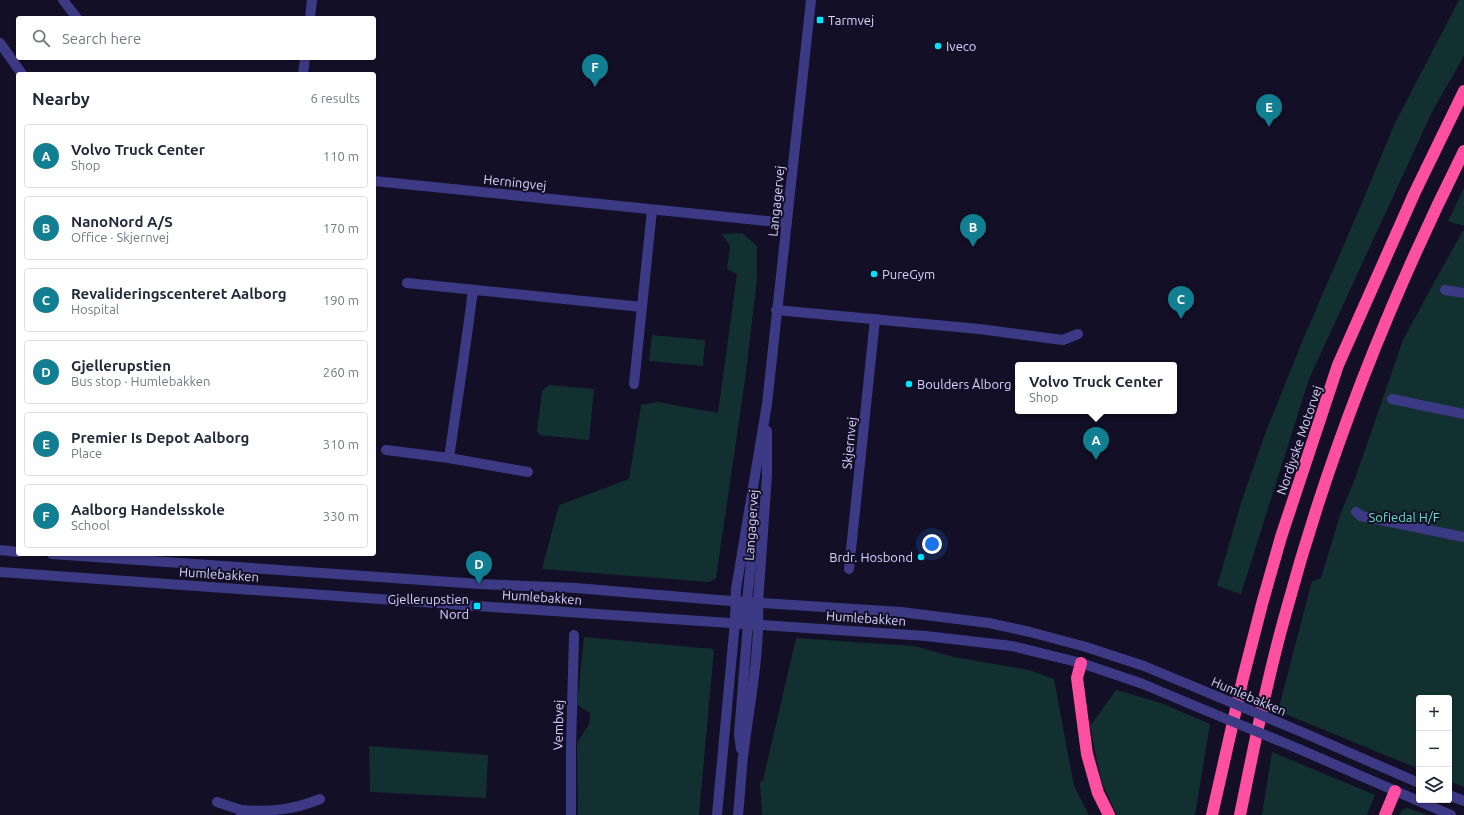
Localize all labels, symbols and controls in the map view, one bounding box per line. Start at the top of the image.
place label: Tarmvej [828,13,874,27]
marker: Tarmvej [815,15,825,25]
search box [16,16,376,60]
icon: search [30,27,52,49]
text: Search here [62,30,141,47]
place label: Iveco [946,39,976,53]
marker: Iveco [933,41,943,51]
pin: F [582,54,608,87]
text: Nearby [32,89,90,108]
text: 6 results [310,91,360,105]
pin: E [1256,94,1282,127]
text: Volvo Truck Center [71,141,205,158]
text: A [41,149,51,163]
text: 110 m [323,149,359,163]
text: Shop [71,158,100,172]
street label: Langagervej [765,165,787,237]
street label: Herningvej [483,172,547,192]
text: NanoNord A/S [71,213,173,230]
pin: B [960,214,986,247]
text: B [42,221,50,235]
text: 170 m [323,221,359,235]
text: Office · Skjernvej [71,230,169,244]
place label: PureGym [882,267,935,281]
marker: PureGym [869,269,879,279]
text: Revalideringscenteret Aalborg [71,285,287,302]
pin: C [1168,286,1194,319]
text: C [42,293,50,307]
text: 190 m [323,293,359,307]
text: Hospital [71,302,119,316]
text: Gjellerupstien [71,357,171,374]
popup [1015,362,1177,414]
text: D [41,365,51,379]
text: 260 m [323,365,359,379]
text: Volvo Truck Center [1029,373,1163,390]
text: Bus stop · Humlebakken [71,374,210,388]
place label: Boulders Ålborg [917,377,1011,391]
marker: Boulders Ålborg [904,379,914,389]
street label: Nordjyske Motorvej [1274,384,1324,496]
text: Shop [1029,390,1058,404]
street label: Skjernvej [839,416,859,470]
pin: A [1083,427,1109,460]
text: Premier Is Depot Aalborg [71,429,249,446]
text: E [42,437,50,451]
text: 310 m [323,437,359,451]
text: Place [71,446,102,460]
street label: Langagervej [742,489,760,561]
text: Aalborg Handelsskole [71,501,225,518]
text: F [42,509,50,523]
text: 330 m [323,509,359,523]
park label: Sofiedal H/F [1368,510,1440,524]
text: School [71,518,110,532]
your location [922,534,942,554]
place label: Brdr. Hosbond [829,550,913,564]
pin: D [466,551,492,584]
marker: Brdr. Hosbond [916,552,926,562]
street label: Humlebakken [179,564,259,584]
street label: Humlebakken [502,587,582,607]
place label: Gjellerupstien Nord [388,592,469,621]
marker: Gjellerupstien Nord [472,601,482,611]
street label: Humlebakken [826,608,906,628]
street label: Humlebakken [1209,674,1289,718]
map controls [1416,695,1452,803]
button: + [1416,695,1452,731]
street label: Vembvej [551,700,565,750]
button: − [1416,731,1452,767]
button: layers [1416,767,1452,803]

